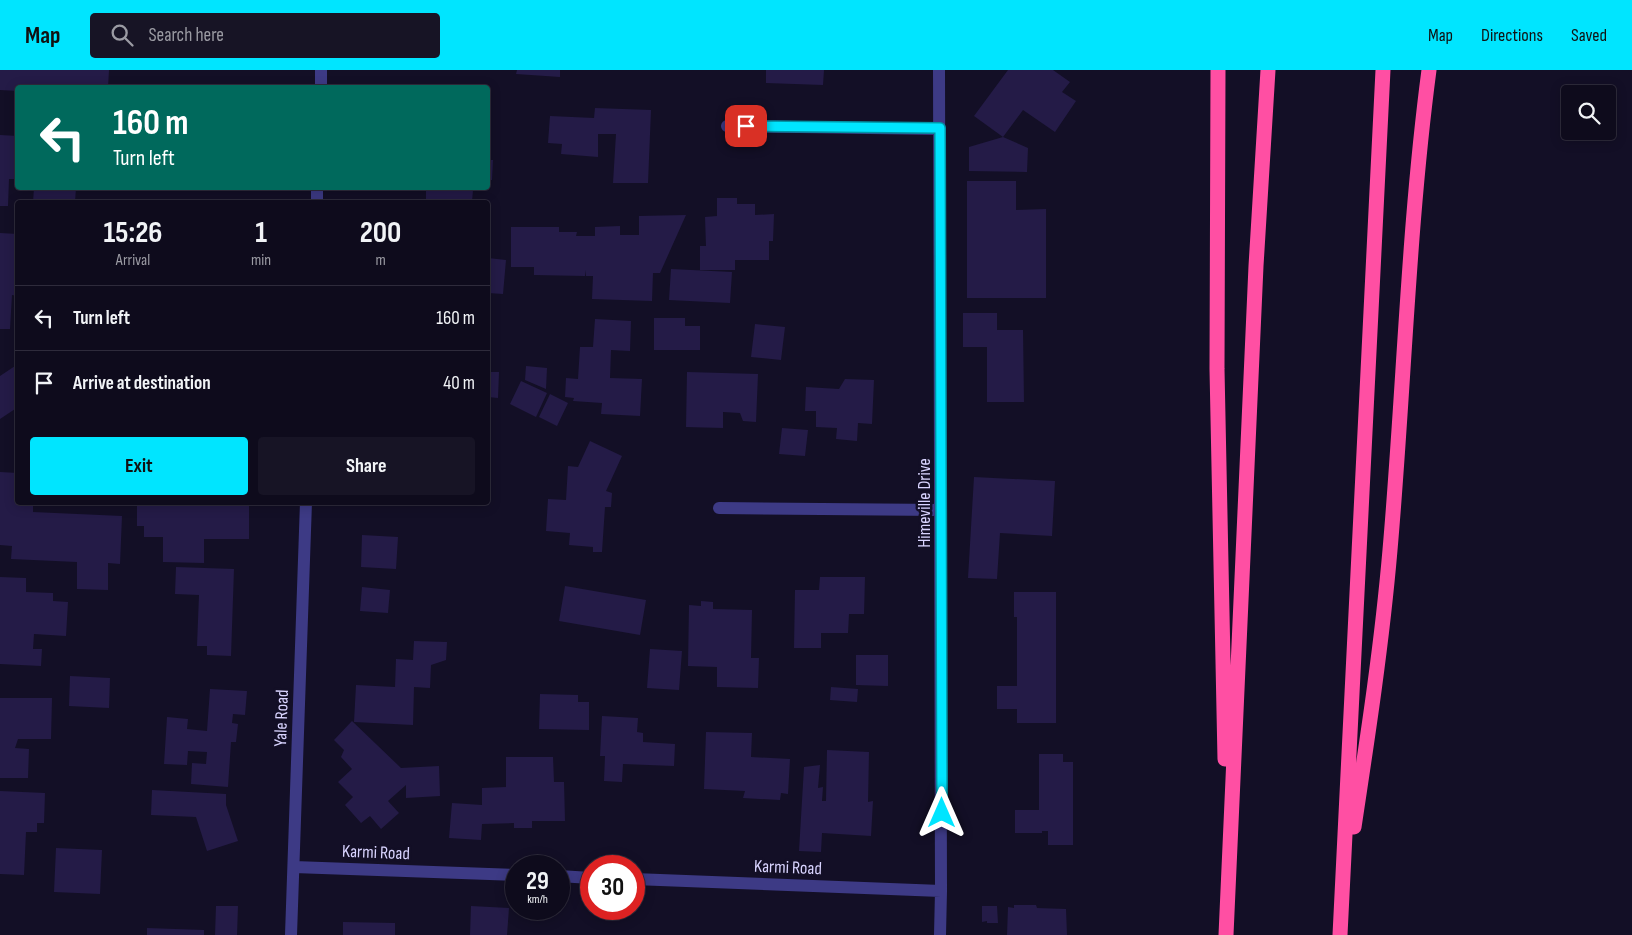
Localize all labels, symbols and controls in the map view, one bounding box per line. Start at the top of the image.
search box [90,13,440,58]
text: Map [25,21,60,50]
icon: search [108,21,136,49]
text: Search here [148,24,224,47]
text: Map [1428,25,1453,46]
text: Directions [1481,25,1543,46]
text: Saved [1571,25,1607,46]
map controls [1561,85,1616,140]
button: search [1561,85,1616,140]
text: 160 m [113,102,189,145]
icon: left [30,105,95,170]
pin [725,105,767,147]
icon: arrive [732,112,760,140]
text: Turn left [113,145,175,172]
text: 15:26 [104,215,163,251]
text: 1 [255,215,267,251]
text: 200 [360,215,401,251]
text: Arrival [116,251,150,270]
text: min [251,251,271,270]
text: m [375,251,386,270]
icon: left [30,304,58,332]
text: Turn left [73,307,130,330]
text: 160 m [436,307,475,330]
icon: arrive [30,369,58,397]
text: Arrive at destination [73,372,211,395]
text: 40 m [443,372,475,395]
button: Exit [30,437,248,495]
button: Share [258,437,475,495]
street label: Himeville Drive [914,458,935,548]
street label: Yale Road [270,689,293,747]
position arrow [915,786,967,838]
street label: Karmi Road [342,841,410,864]
speed limit sign: 30 [580,855,645,920]
street label: Karmi Road [754,856,822,879]
text: 29 [526,866,549,897]
text: km/h [527,892,548,907]

